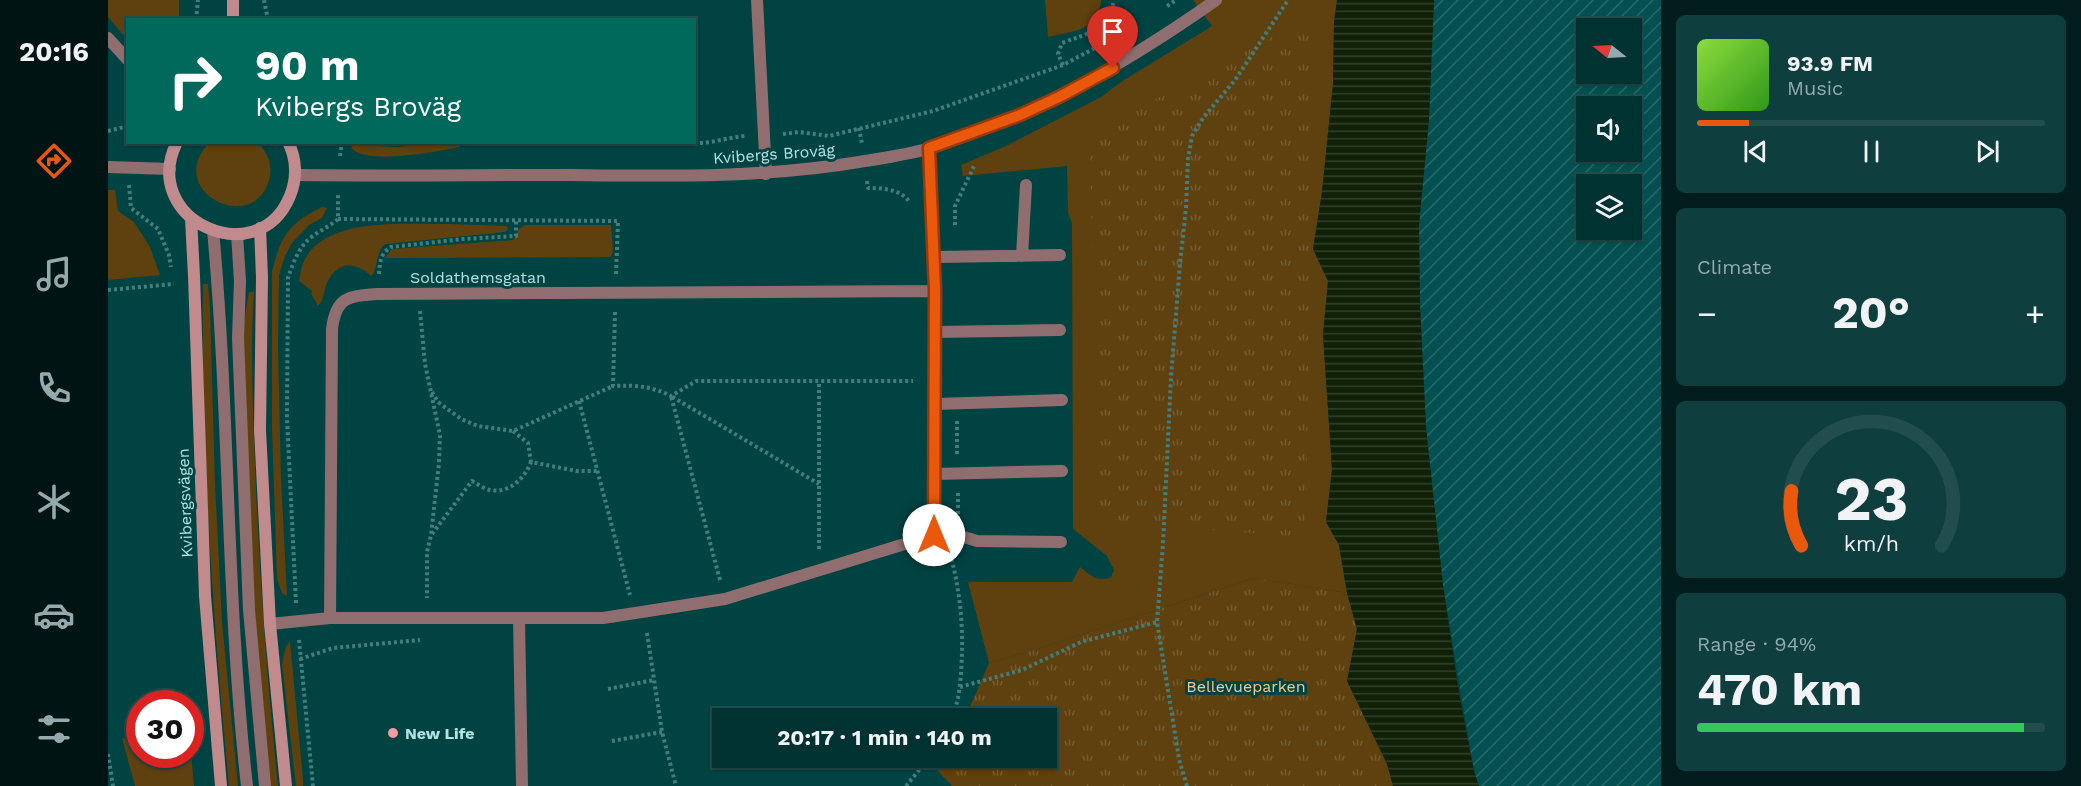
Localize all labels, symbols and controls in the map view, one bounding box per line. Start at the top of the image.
pin [1087,6,1138,68]
icon: arrive [1096,15,1129,48]
north arrow [1576,18,1642,84]
map controls [1576,18,1642,240]
text: 20:16 [19,36,89,68]
text: 90 m [255,41,359,90]
icon: right [156,42,234,120]
text: 93.9 FM [1787,51,1873,76]
text: Music [1787,76,1843,100]
text: Kvibergs Broväg [255,91,461,123]
button: sound [1576,96,1642,162]
icon: previous [1739,135,1772,168]
icon: pause [1855,135,1888,168]
icon: next [1971,135,2004,168]
icon: directions [33,140,75,182]
street label: Kvibergs Broväg [712,140,836,168]
button: layers [1576,174,1642,240]
icon: music [33,253,75,295]
text: Climate [1697,255,1772,279]
street label: Soldathemsgatan [410,268,546,287]
text: 20° [1832,286,1910,339]
text: − [1697,294,1717,333]
text: + [2025,294,2045,333]
icon: phone [33,367,75,409]
street label: Kvibergsvägen [174,448,196,558]
text: 23 [1834,463,1908,536]
icon: climate [33,481,75,523]
position arrow [902,503,966,567]
text: km/h [1843,532,1899,557]
icon: car [33,594,75,636]
text: Range · 94% [1697,632,1816,656]
text: 470 km [1697,663,1862,716]
park label: Bellevueparken [1186,677,1306,696]
speed limit sign: 30 [126,690,204,768]
icon: filters [33,708,75,750]
place label: New Life [405,724,475,743]
text: 20:17 · 1 min · 140 m [777,725,992,750]
marker: New Life [386,726,400,740]

